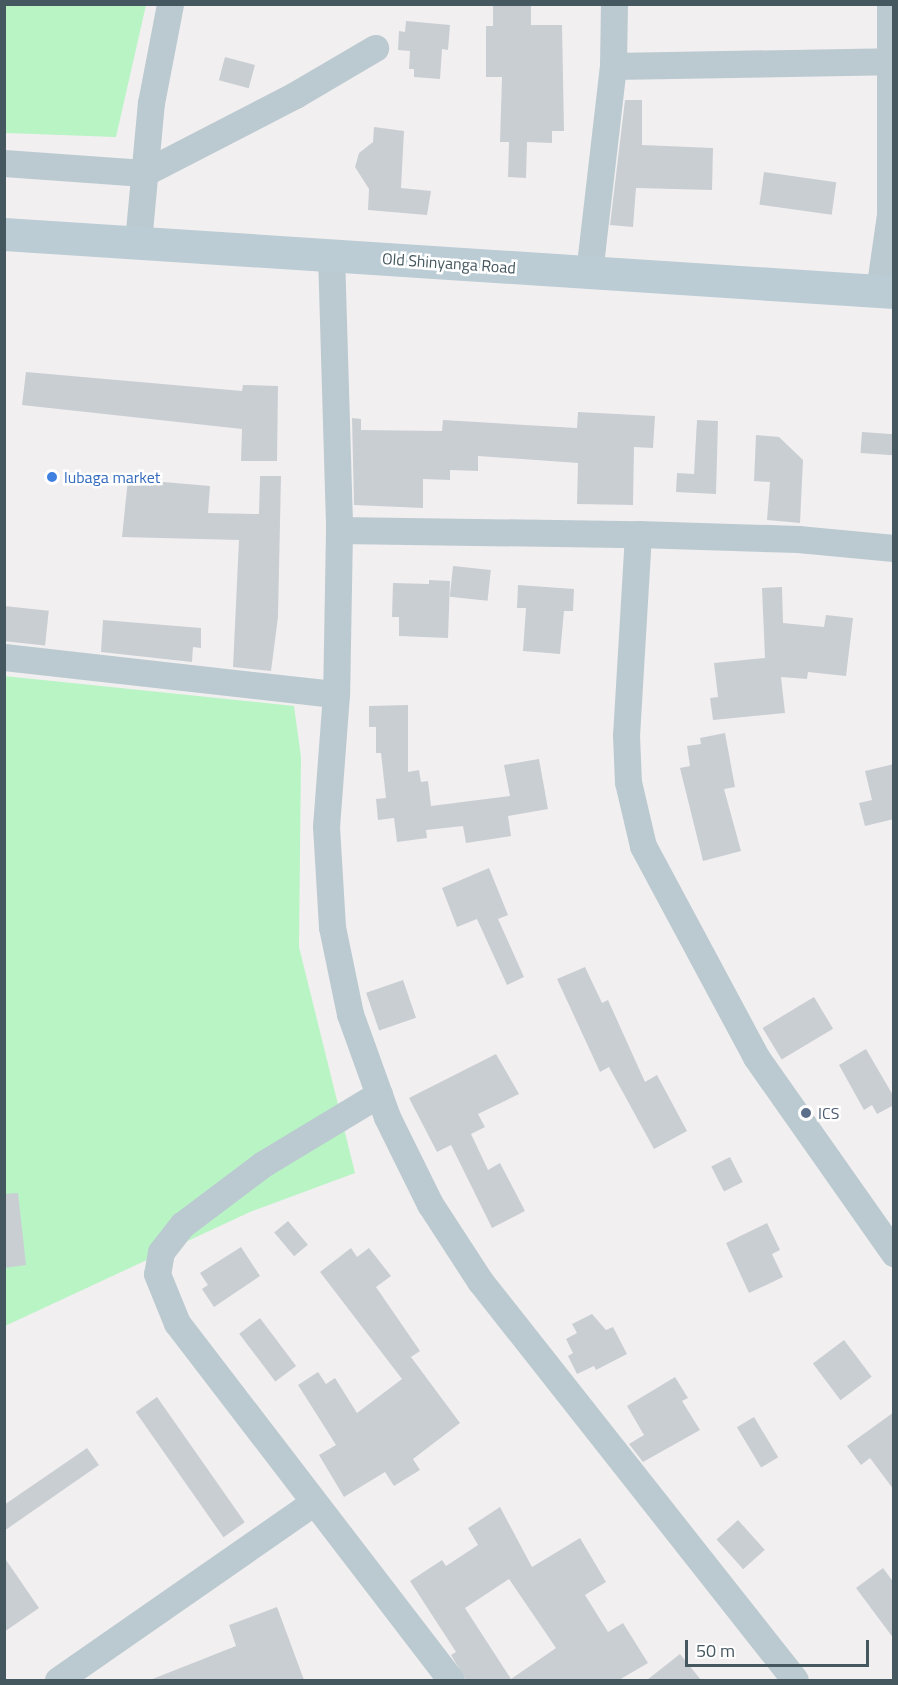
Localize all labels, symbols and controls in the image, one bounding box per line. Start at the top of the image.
street label: Old Shinyanga Road [381,249,517,277]
place label: lubaga market [64,467,160,487]
marker: lubaga market [45,470,59,484]
place label: ICS [818,1103,839,1123]
marker: ICS [799,1106,813,1120]
scale bar [688,1628,872,1666]
text: 50 m [696,1637,735,1664]

